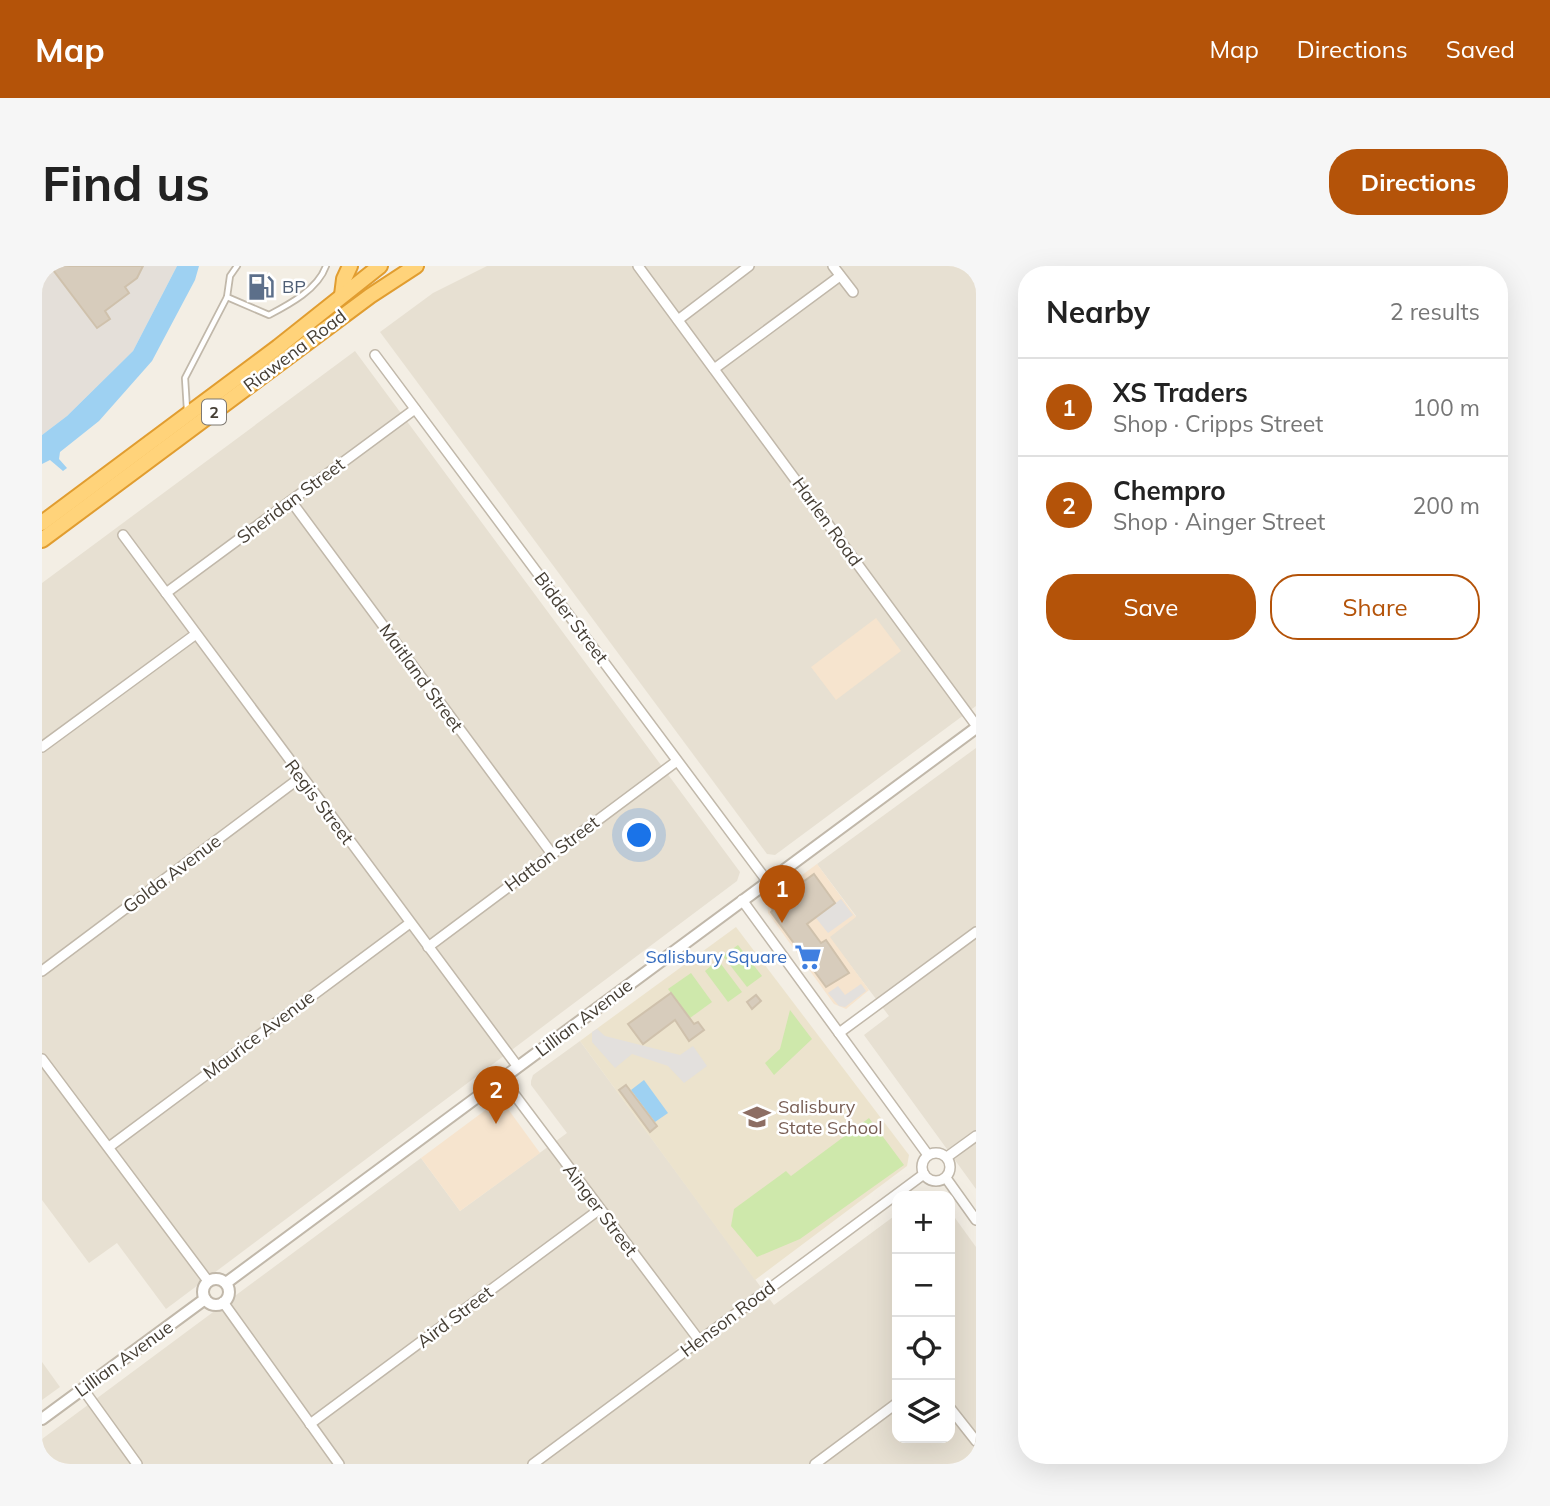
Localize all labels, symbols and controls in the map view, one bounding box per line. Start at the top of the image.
text: Map [35,29,105,70]
text: Map [1209,34,1259,64]
text: Directions [1297,34,1408,64]
text: Saved [1446,34,1515,64]
button: Directions [1329,149,1508,215]
text: Find us [42,152,210,213]
fuel station icon: BP [246,272,276,302]
place label: BP [282,275,306,298]
text: Nearby [1046,293,1150,331]
text: 2 results [1390,297,1480,326]
street label: Riawena Road [239,304,351,397]
text: XS Traders [1113,376,1248,409]
text: 1 [1062,393,1076,422]
text: 100 m [1412,393,1480,422]
road number: 2 [202,400,226,424]
text: Shop · Cripps Street [1113,409,1323,438]
street label: Sheridan Street [232,453,349,549]
street label: Harlen Road [787,473,867,571]
text: Chempro [1113,474,1226,507]
text: 2 [1062,491,1076,520]
text: 200 m [1412,491,1480,520]
text: Shop · Ainger Street [1113,507,1325,536]
street label: Bidder Street [529,567,613,668]
button: Save [1046,574,1256,640]
button: Share [1270,574,1480,640]
street label: Maitland Street [375,619,468,736]
street label: Regis Street [280,755,359,849]
street label: Hatton Street [500,811,603,897]
your location [622,818,656,852]
street label: Golda Avenue [118,829,225,918]
pin: 1 [759,865,805,923]
supermarket icon: Salisbury Square [793,942,823,972]
place label: Salisbury Square [646,945,787,968]
street label: Lillian Avenue [531,974,637,1062]
street label: Maurice Avenue [199,985,319,1084]
pin: 2 [473,1066,519,1124]
place label: Salisbury State School [778,1095,883,1139]
school or university icon: Salisbury State School [742,1102,772,1132]
street label: Ainger Street [558,1159,643,1260]
map controls [892,1191,955,1443]
button: + [892,1191,955,1254]
button: − [892,1254,955,1317]
street label: Henson Road [676,1275,780,1362]
street label: Aird Street [412,1281,497,1353]
street label: Lillian Avenue [70,1315,177,1402]
button: locate [892,1317,955,1380]
button: layers [892,1380,955,1443]

